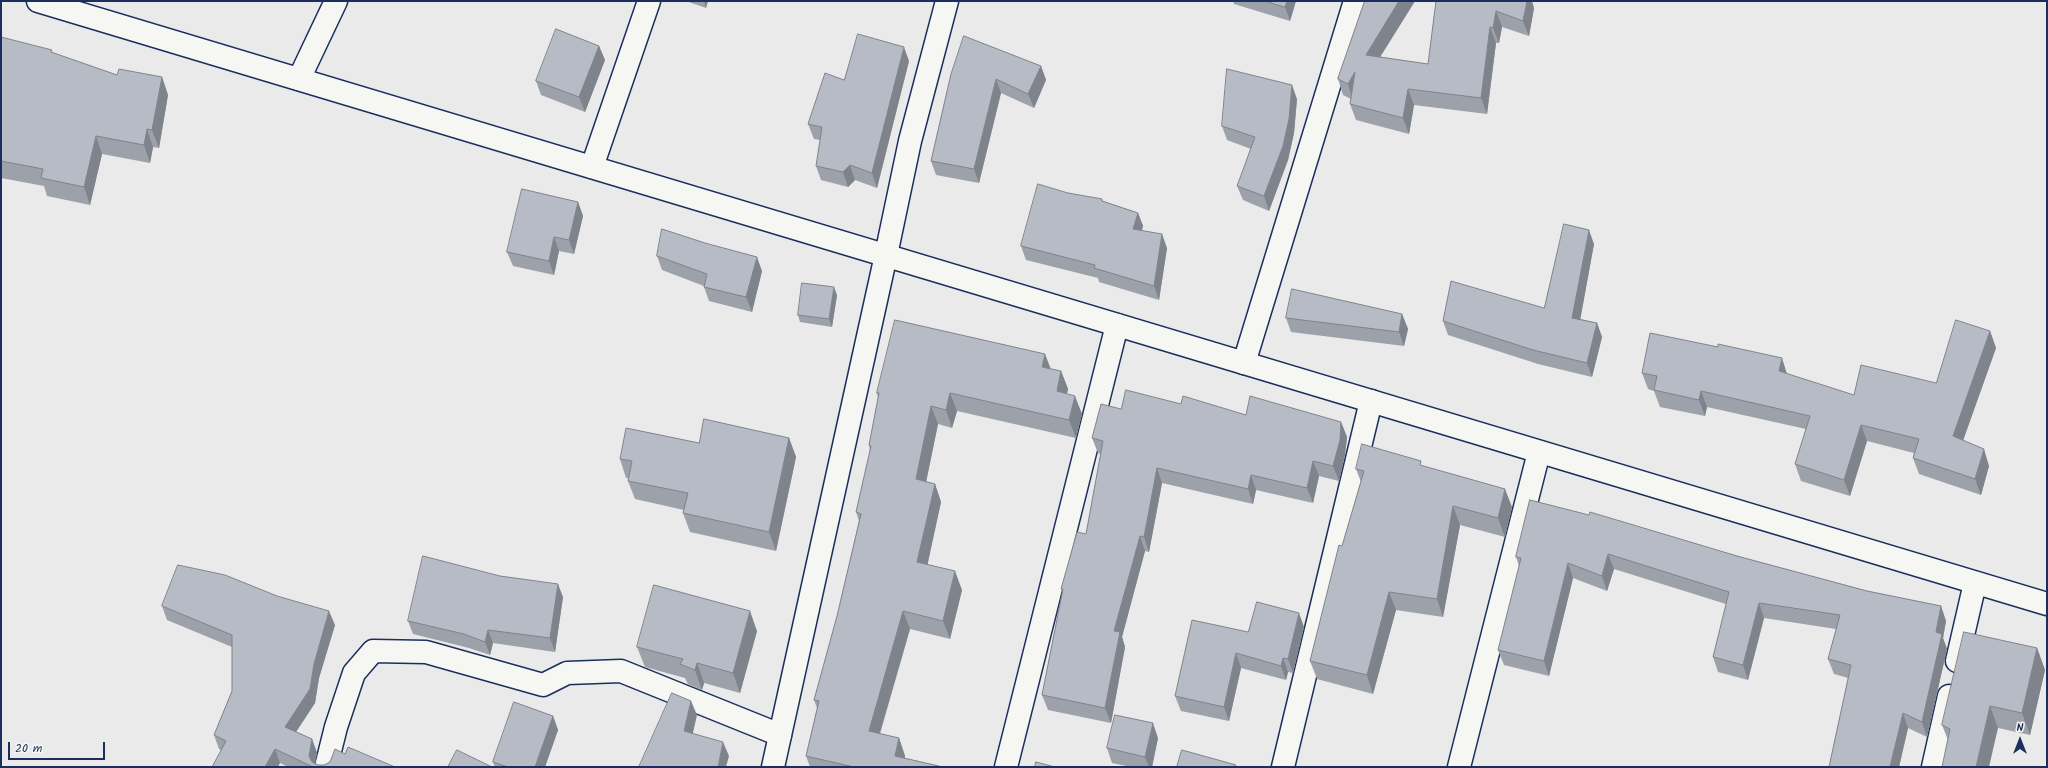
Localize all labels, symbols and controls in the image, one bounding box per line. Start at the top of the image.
text: N [2017,719,2023,737]
north arrow [2000,720,2040,760]
scale bar [10,734,107,760]
text: 20 m [15,739,42,758]

